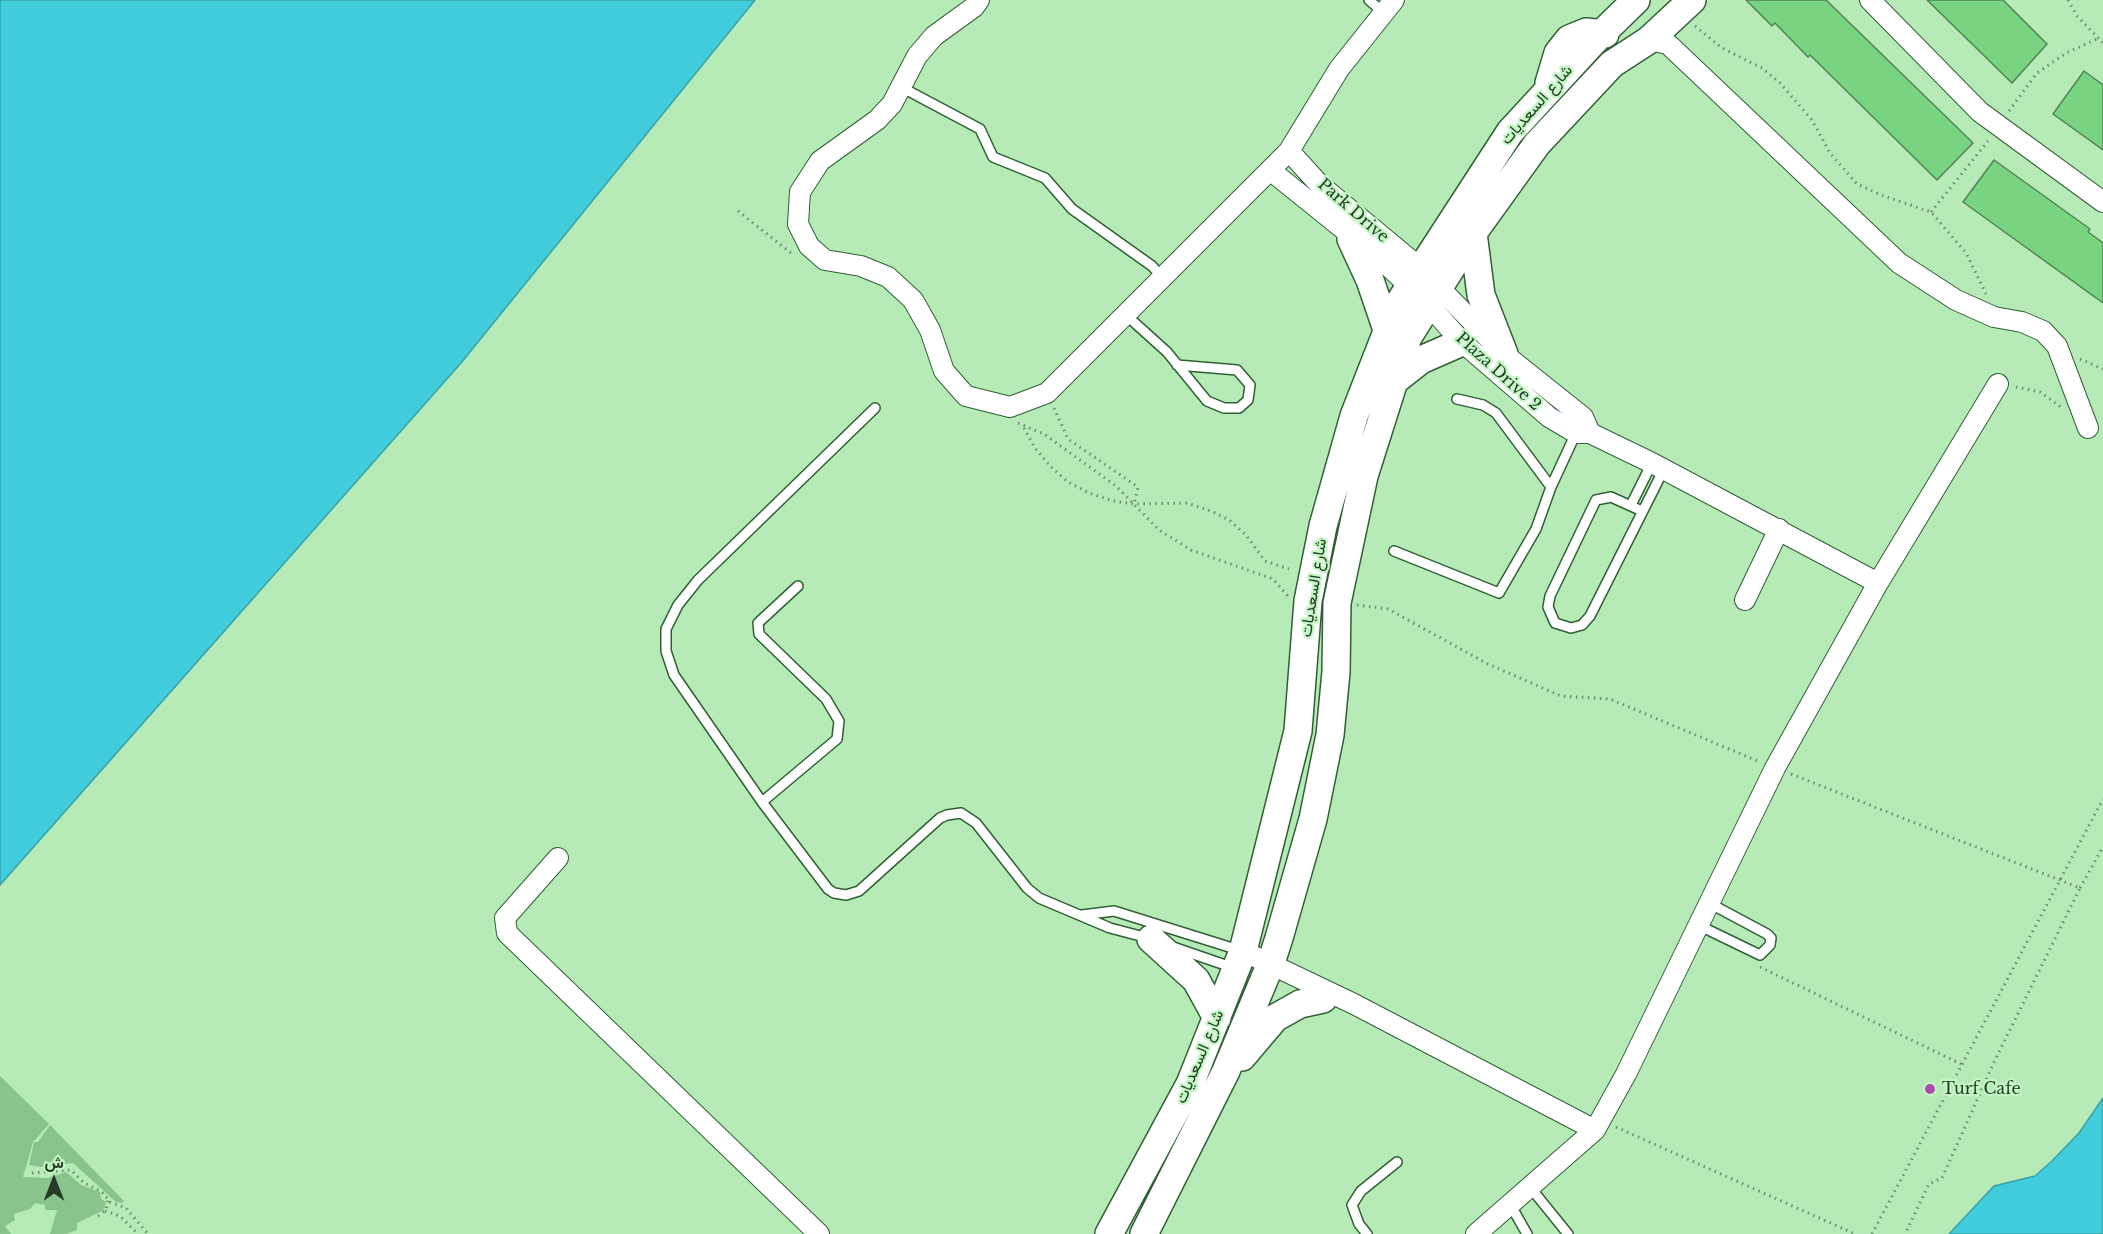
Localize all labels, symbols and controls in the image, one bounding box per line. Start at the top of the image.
street label: شارع السعديات [1497,61,1577,149]
street label: Park Drive [1314,175,1392,247]
street label: Plaza Drive 2 [1452,329,1544,415]
street label: شارع السعديات [1297,537,1331,639]
street label: شارع السعديات [1172,1007,1228,1107]
place label: Turf Cafe [1942,1079,2021,1099]
marker: Turf Cafe [1923,1082,1937,1096]
north arrow [24,1150,84,1210]
text: ش [44,1152,64,1172]

